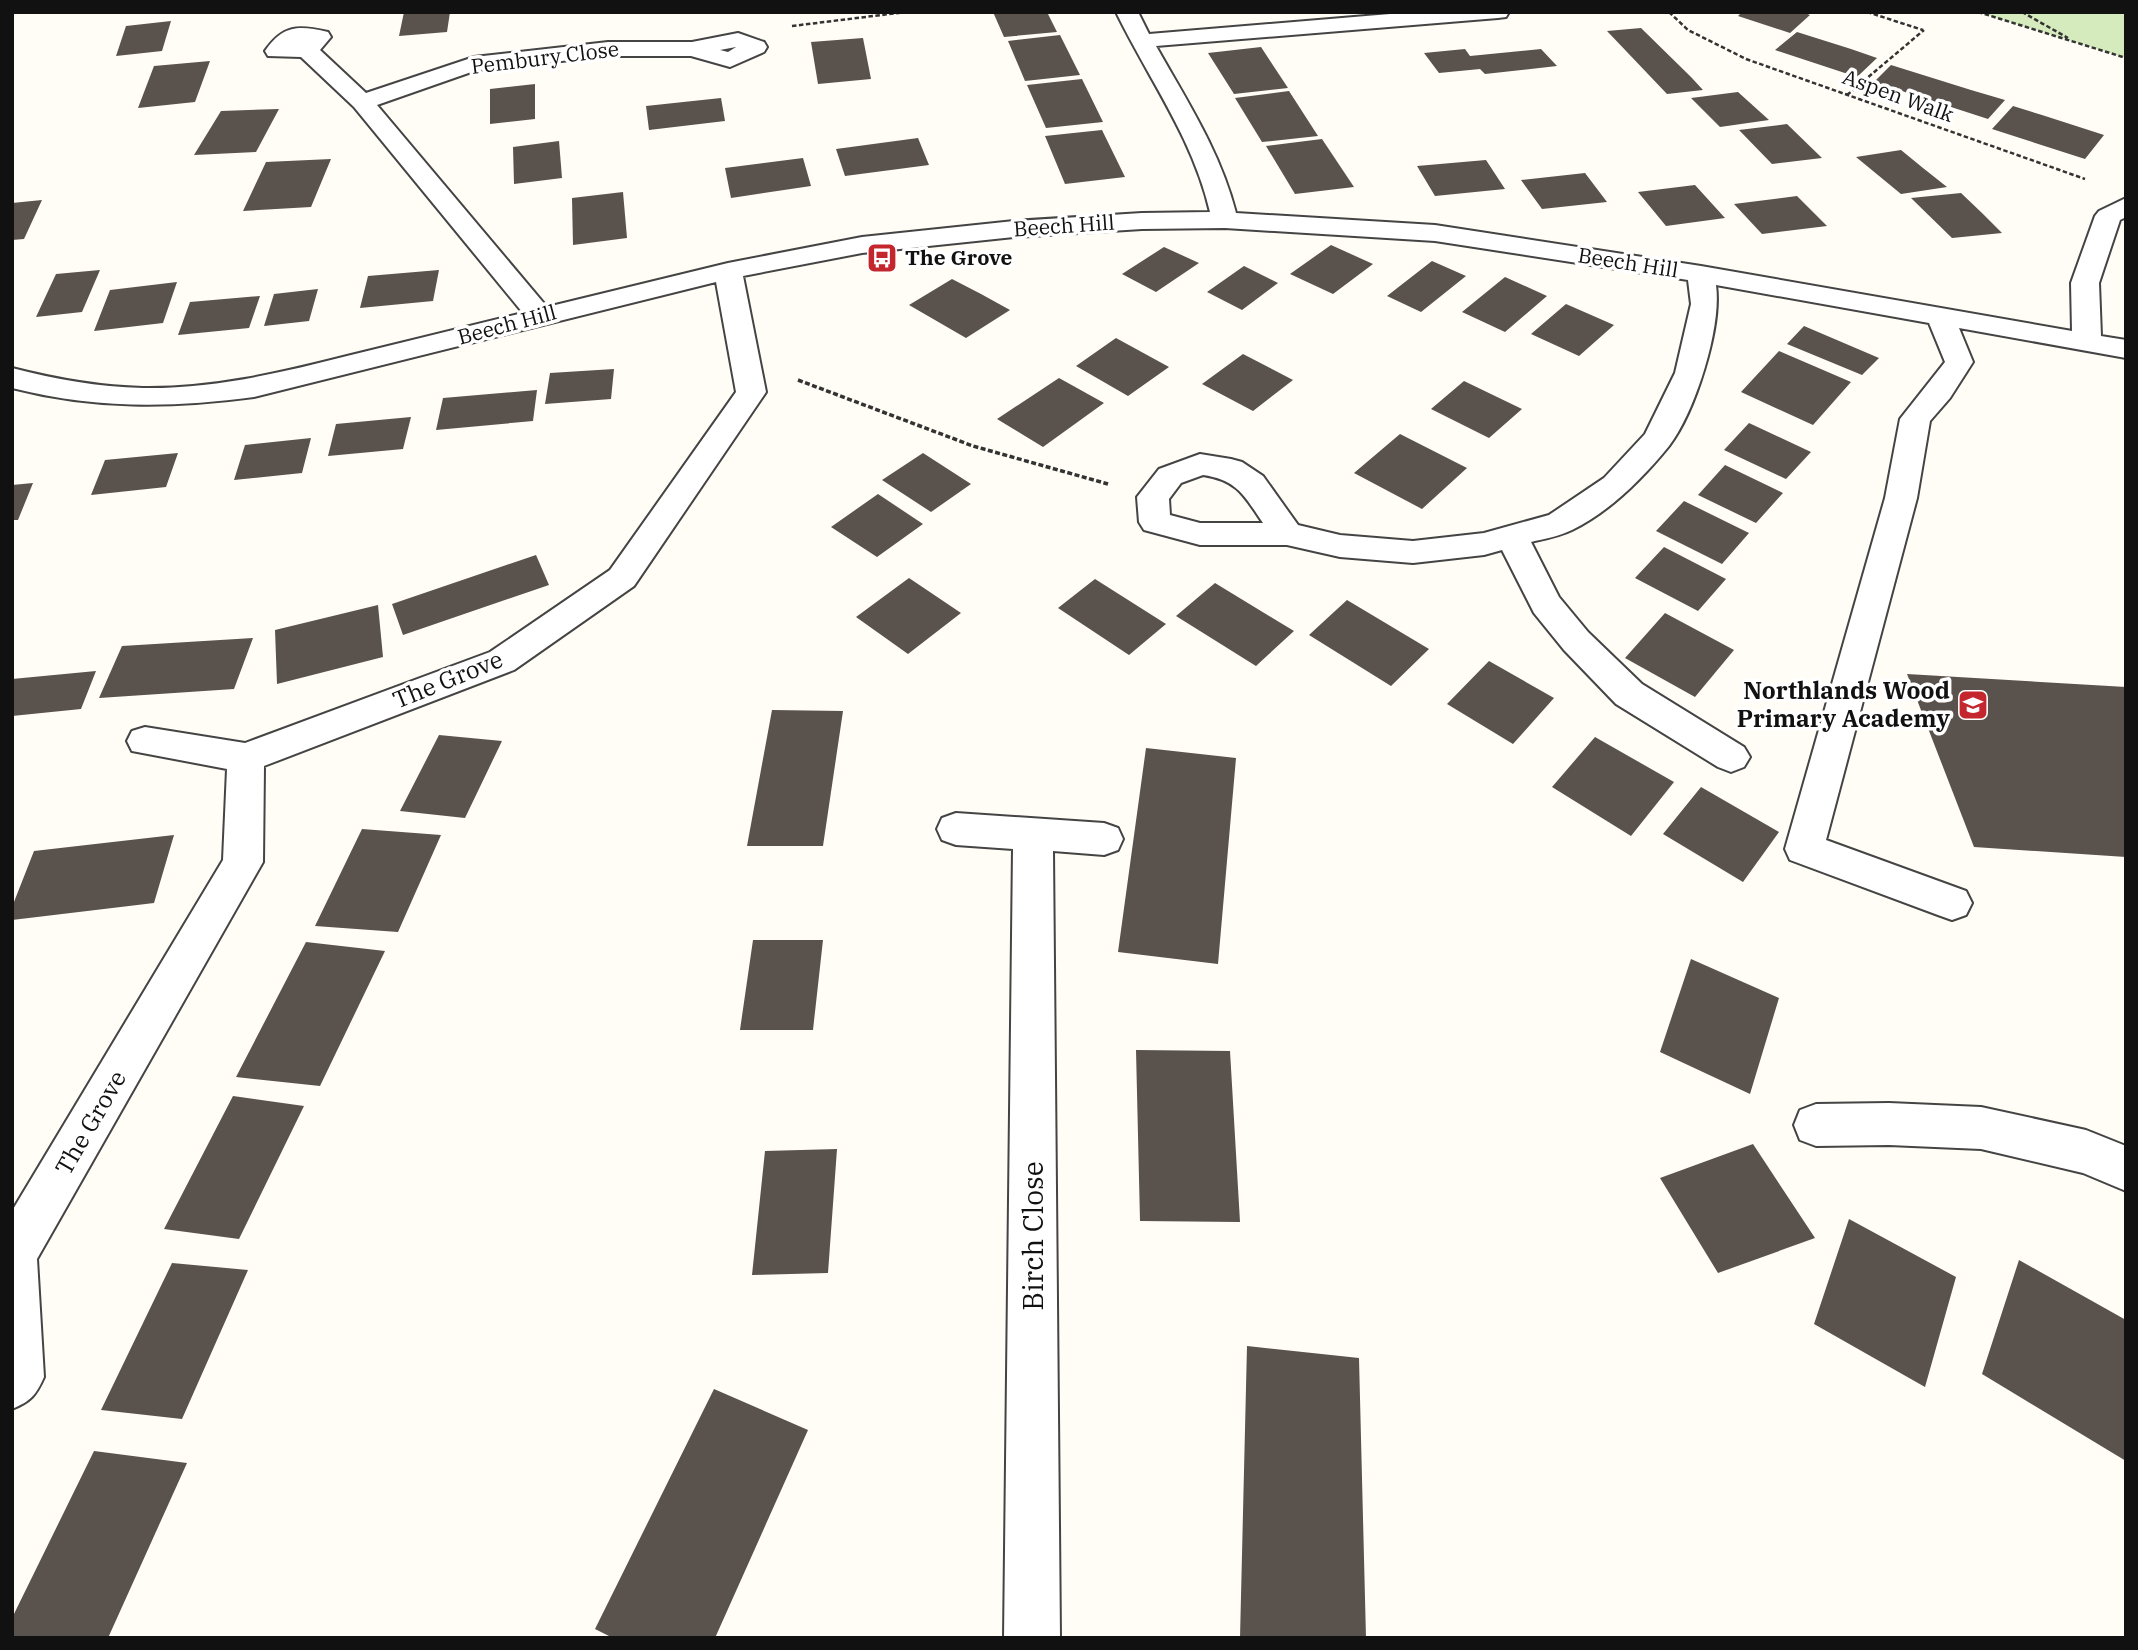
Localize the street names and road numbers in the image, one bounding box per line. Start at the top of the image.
street label: Pembury Close [469,34,620,80]
street label: Aspen Walk [1839,62,1958,128]
street label: Beech Hill [1013,208,1115,242]
street label: Beech Hill [1576,240,1680,284]
street label: Beech Hill [454,297,559,351]
street label: The Grove [388,643,507,716]
street label: The Grove [47,1064,133,1181]
street label: Birch Close [1014,1161,1051,1311]

